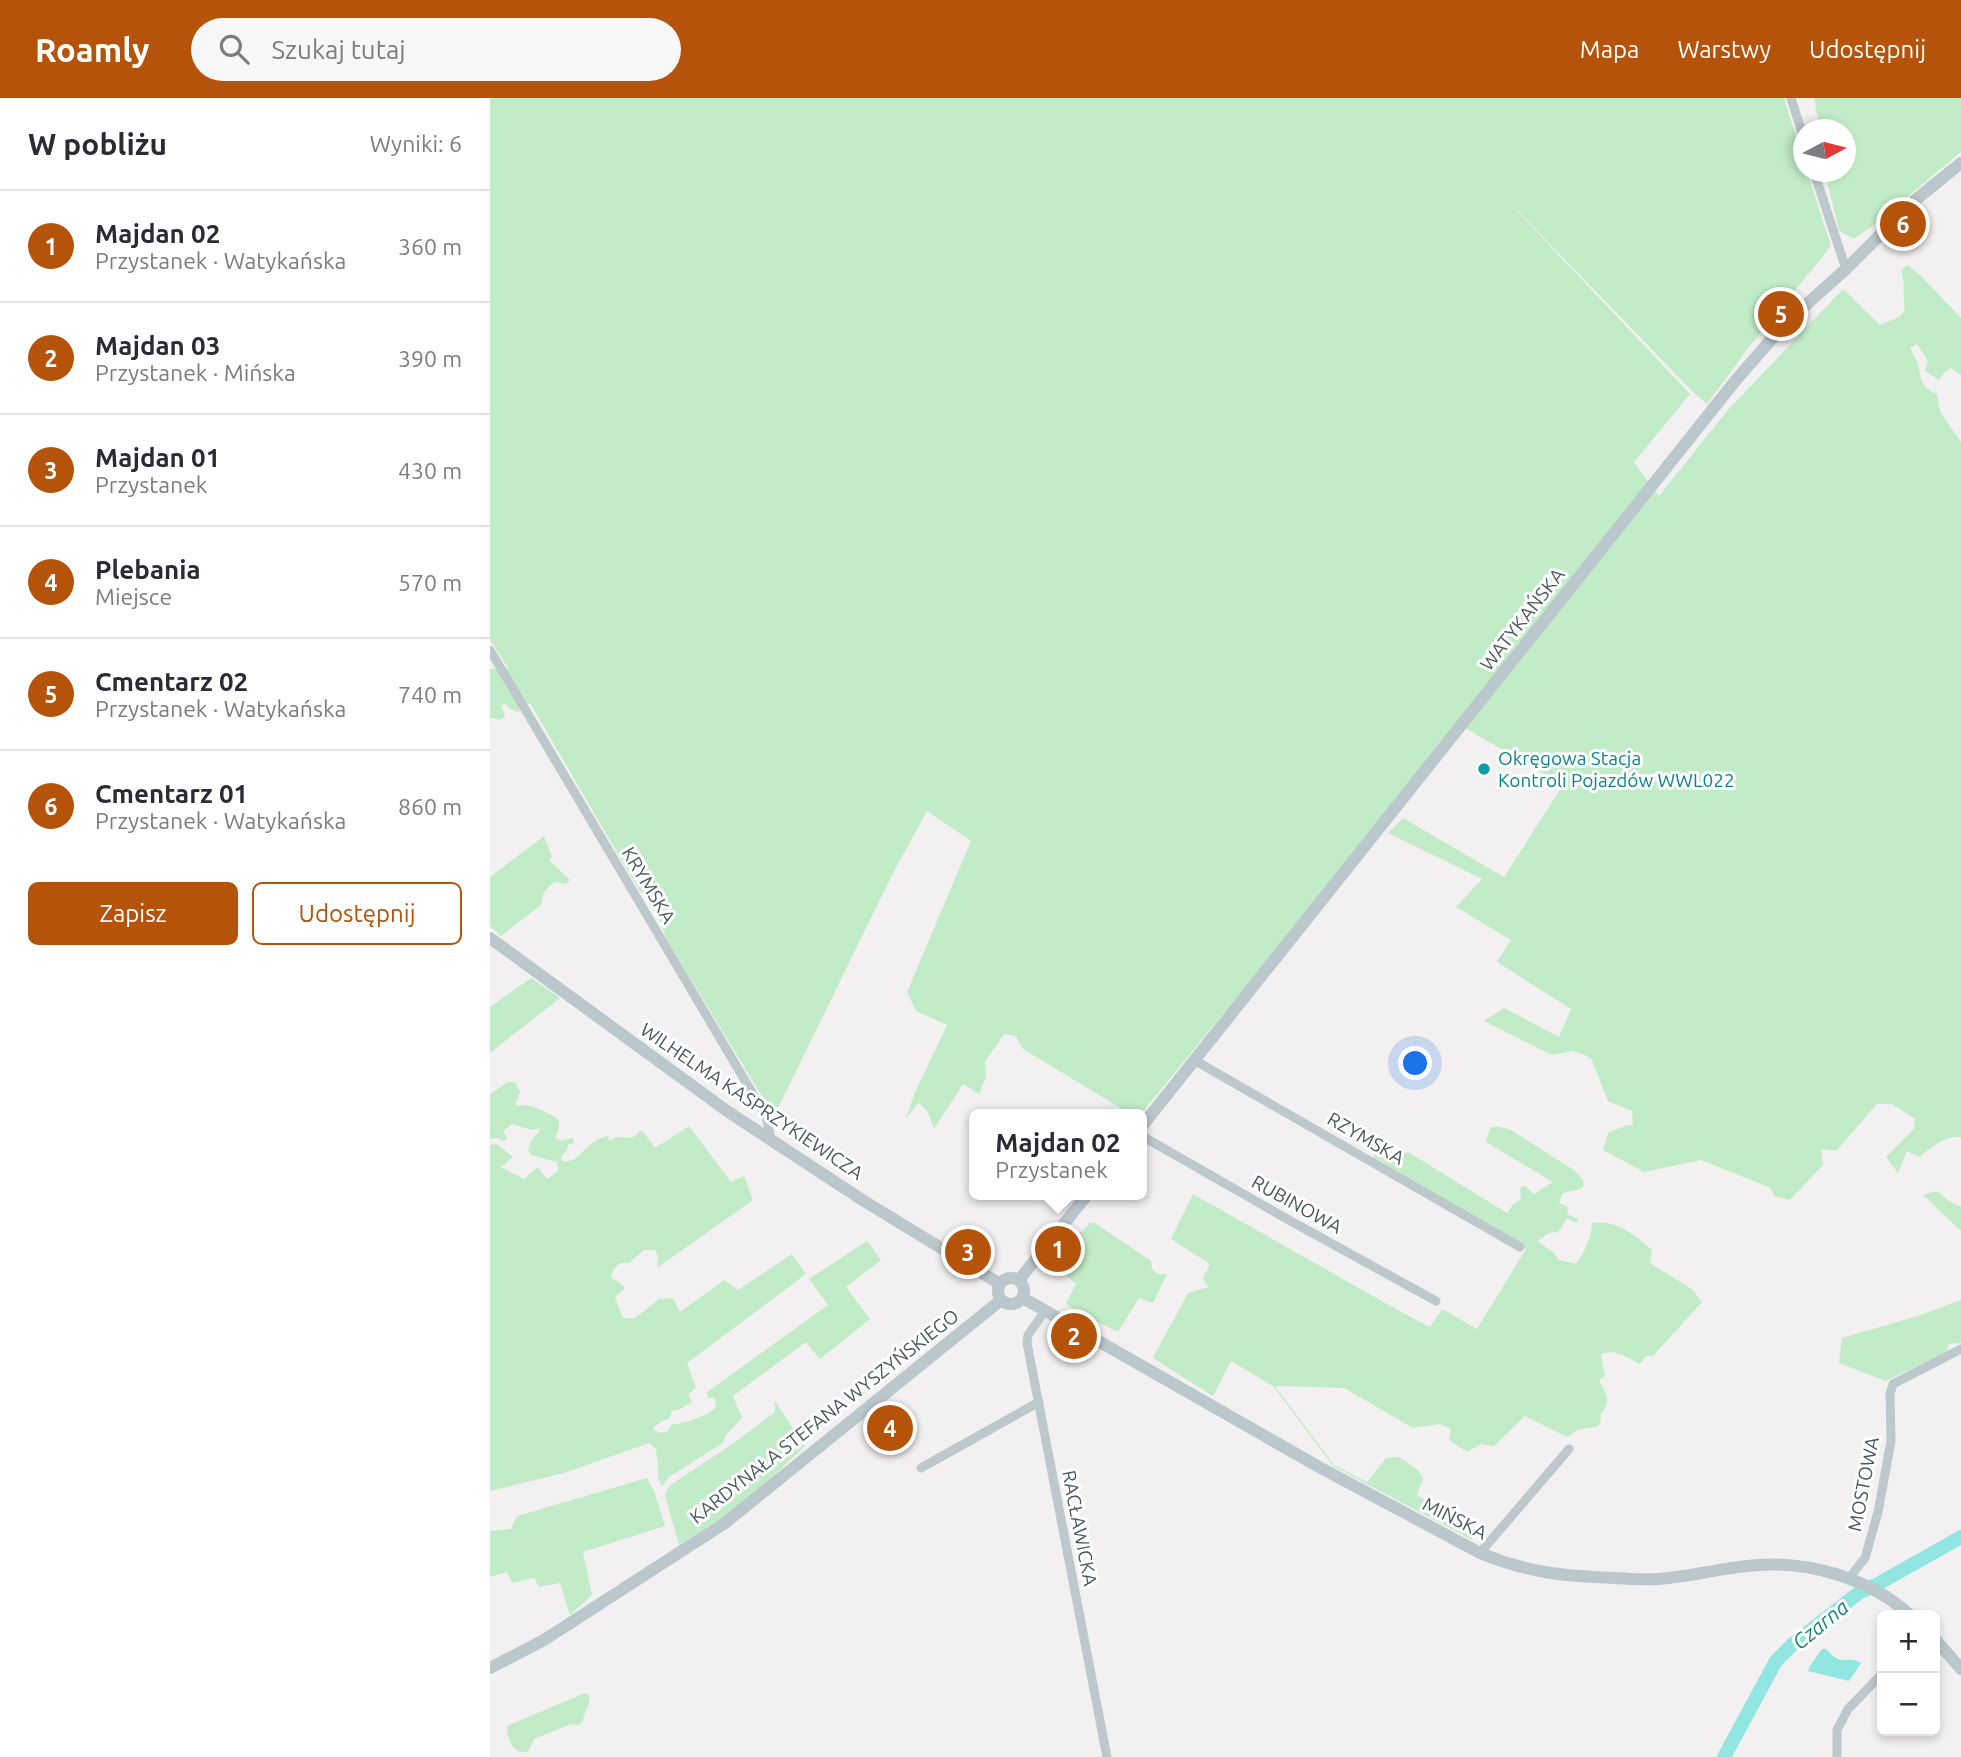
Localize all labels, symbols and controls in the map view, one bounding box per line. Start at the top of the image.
search box [191,18,681,81]
icon: search [215,30,253,68]
text: Roamly [35,31,149,68]
text: Szukaj tutaj [271,35,406,64]
text: Mapa [1580,36,1639,63]
text: Warstwy [1677,36,1771,63]
text: Udostępnij [1809,36,1926,63]
north arrow [1793,119,1856,182]
text: W pobliżu [28,127,167,161]
text: Wyniki: 6 [370,131,462,156]
pin: 6 [1880,198,1926,250]
text: Majdan 02 [95,219,220,248]
text: 1 [45,234,57,259]
text: 360 m [398,234,462,259]
text: Przystanek · Watykańska [95,248,346,273]
pin: 5 [1758,288,1804,340]
text: Majdan 03 [95,331,220,360]
text: 2 [45,346,57,371]
text: 390 m [398,346,462,371]
text: Przystanek · Mińska [95,360,296,385]
text: Majdan 01 [95,443,220,472]
text: 3 [45,458,57,483]
text: 430 m [398,458,462,483]
text: Przystanek [95,472,207,497]
text: Plebania [95,555,201,584]
street label: WATYKAŃSKA [1475,563,1569,674]
text: 4 [45,570,57,595]
text: 570 m [398,570,462,595]
text: Miejsce [95,584,172,609]
text: Cmentarz 02 [95,667,248,696]
text: 5 [45,682,57,707]
text: 740 m [398,682,462,707]
text: Przystanek · Watykańska [95,696,346,721]
place label: Okręgowa Stacja Kontroli Pojazdów WWL022 [1498,747,1735,791]
marker: Okręgowa Stacja Kontroli Pojazdów WWL022 [1476,761,1492,777]
text: Cmentarz 01 [95,779,248,808]
text: 6 [45,794,57,819]
text: 860 m [398,794,462,819]
text: Przystanek · Watykańska [95,808,346,833]
street label: KRYMSKA [618,843,681,928]
button: Zapisz [28,882,238,945]
button: Udostępnij [252,882,462,945]
street label: WILHELMA KASPRZYKIEWICZA [636,1018,868,1184]
your location [1398,1046,1432,1080]
street label: RZYMSKA [1324,1107,1409,1169]
popup [969,1109,1147,1200]
text: Majdan 02 [995,1128,1121,1157]
text: Przystanek [995,1157,1108,1182]
street label: RUBINOWA [1248,1170,1347,1238]
pin: 1 [1035,1223,1081,1275]
pin: 3 [945,1226,991,1278]
street label: KARDYNAŁA STEFANA WYSZYŃSKIEGO [685,1304,963,1528]
pin: 2 [1051,1310,1097,1362]
pin: 4 [867,1402,913,1454]
street label: MOSTOWA [1843,1434,1883,1533]
street label: RACŁAWICKA [1058,1468,1102,1588]
street label: MIŃSKA [1419,1492,1492,1544]
water label: Czarna [1787,1594,1853,1654]
map controls [1877,1610,1940,1736]
button: + [1877,1610,1940,1673]
button: − [1877,1673,1940,1736]

